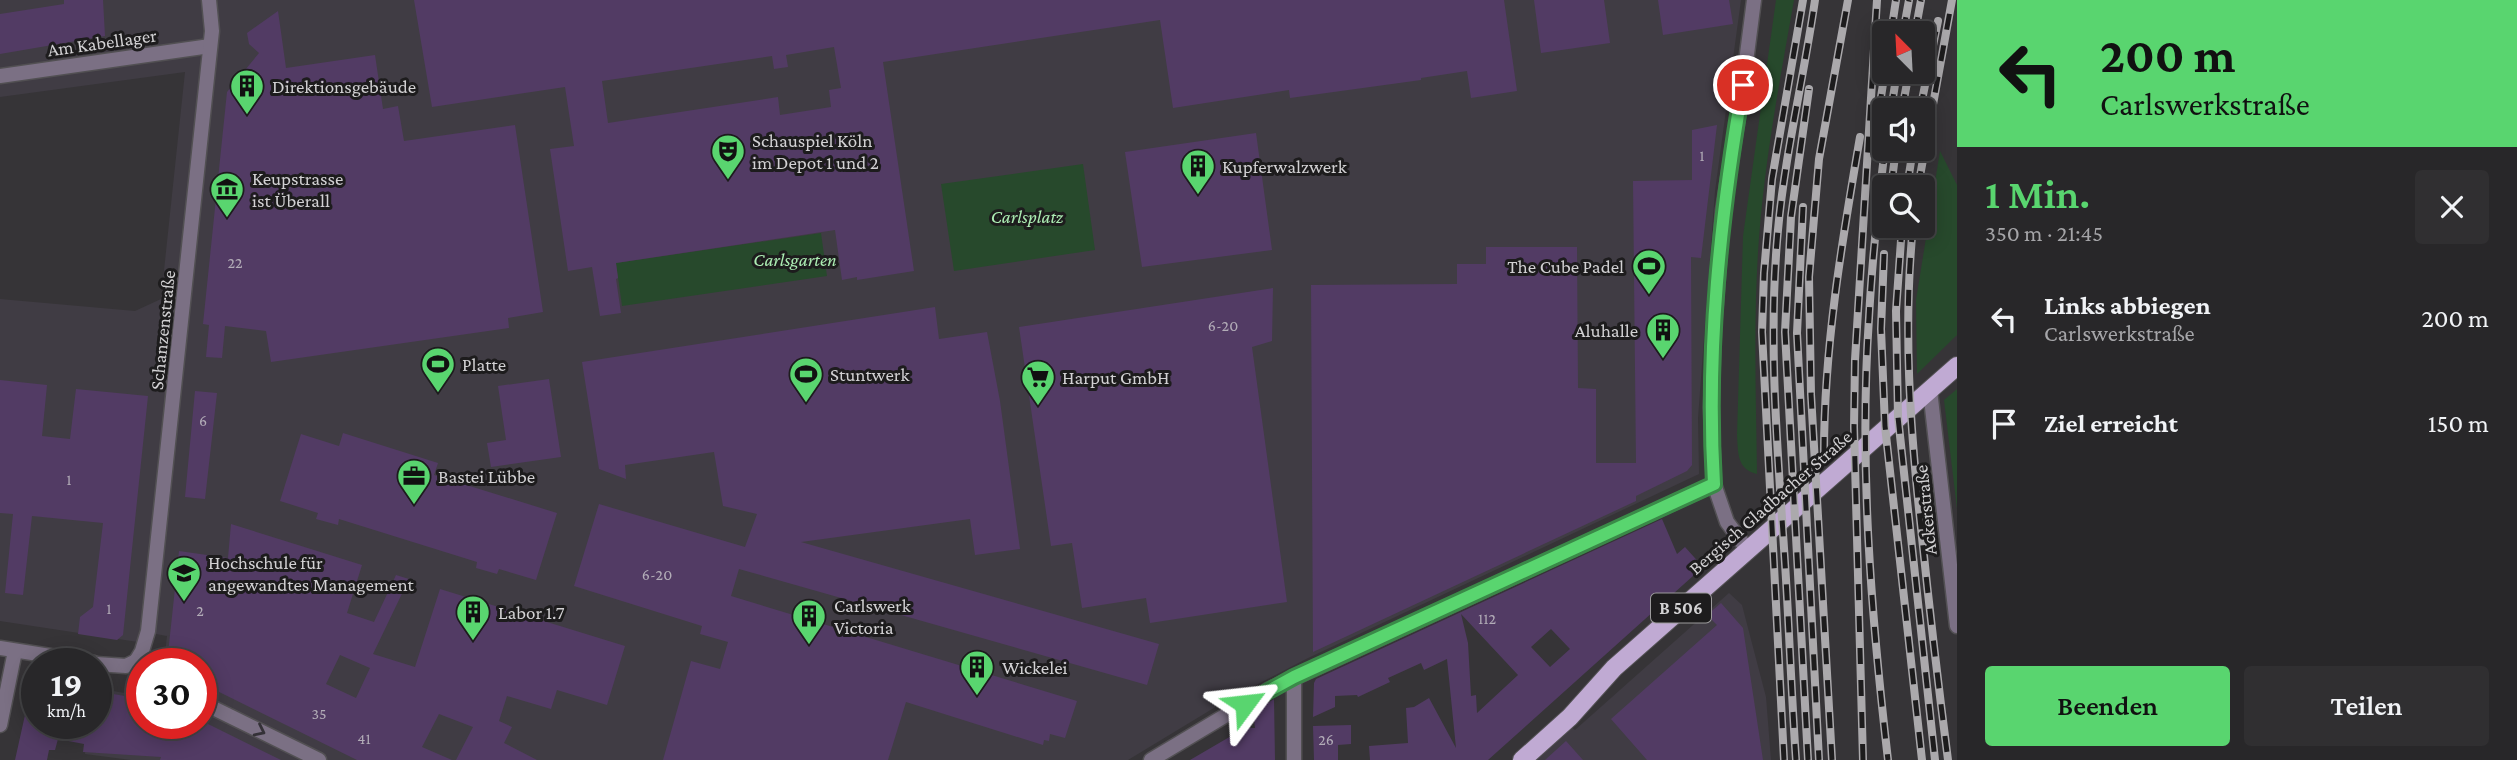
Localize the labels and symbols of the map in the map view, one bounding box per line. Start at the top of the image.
north arrow [1872,21,1936,84]
street label: Am Kabellager [46,24,158,61]
pin [1713,55,1773,115]
building icon: Direktionsgebäude [228,67,266,116]
place label: Direktionsgebäude [272,76,416,97]
place label: Schauspiel Köln im Depot 1 und 2 [752,130,879,173]
theatre icon: Schauspiel Köln im Depot 1 und 2 [709,132,747,181]
building icon: Kupferwalzwerk [1179,147,1217,196]
house number: 1 [1699,147,1705,164]
place label: Kupferwalzwerk [1222,156,1348,177]
place label: Keupstrasse ist Überall [252,168,343,211]
museum icon: Keupstrasse ist Überall [208,170,246,219]
park label: Carlsplatz [991,206,1064,227]
sports icon: The Cube Padel [1630,247,1668,296]
park label: Carlsgarten [753,249,837,270]
house number: 22 [227,254,243,271]
place label: The Cube Padel [1507,256,1624,277]
street label: Schanzenstraße [146,269,179,391]
building icon: Aluhalle [1644,311,1682,360]
house number: 6-20 [1208,317,1238,334]
place label: Aluhalle [1575,320,1638,341]
sports icon: Platte [419,345,457,394]
place label: Platte [462,354,506,375]
sports icon: Stuntwerk [787,355,825,404]
supermarket icon: Harput GmbH [1019,358,1057,407]
place label: Stuntwerk [830,364,910,385]
place label: Harput GmbH [1062,367,1169,388]
house number: 6 [199,412,207,429]
street label: Bergisch Gladbacher Straße [1685,426,1856,579]
office icon: Bastei Lübbe [395,457,433,506]
street label: Ackerstraße [1910,464,1941,556]
place label: Bastei Lübbe [438,466,535,487]
house number: 1 [66,471,72,488]
place label: Hochschule für angewandtes Management [208,552,415,595]
school or university icon: Hochschule für angewandtes Management [165,554,203,603]
house number: 6-20 [642,566,672,583]
building icon: Labor 1.7 [454,593,492,642]
road number: B 506 [1651,594,1711,622]
place label: Carlswerk Victoria [834,595,912,638]
building icon: Carlswerk Victoria [790,597,828,646]
house number: 1 [106,600,112,617]
house number: 2 [196,602,204,619]
place label: Labor 1.7 [498,602,565,623]
house number: 112 [1478,610,1497,627]
speed limit sign: 30 [126,648,217,739]
building icon: Wickelei [958,648,996,697]
place label: Wickelei [1002,657,1068,678]
position arrow [1208,667,1282,741]
house number: 35 [311,705,327,722]
one-way arrow [253,723,265,737]
house number: 41 [357,730,371,747]
house number: 26 [1318,731,1334,748]

